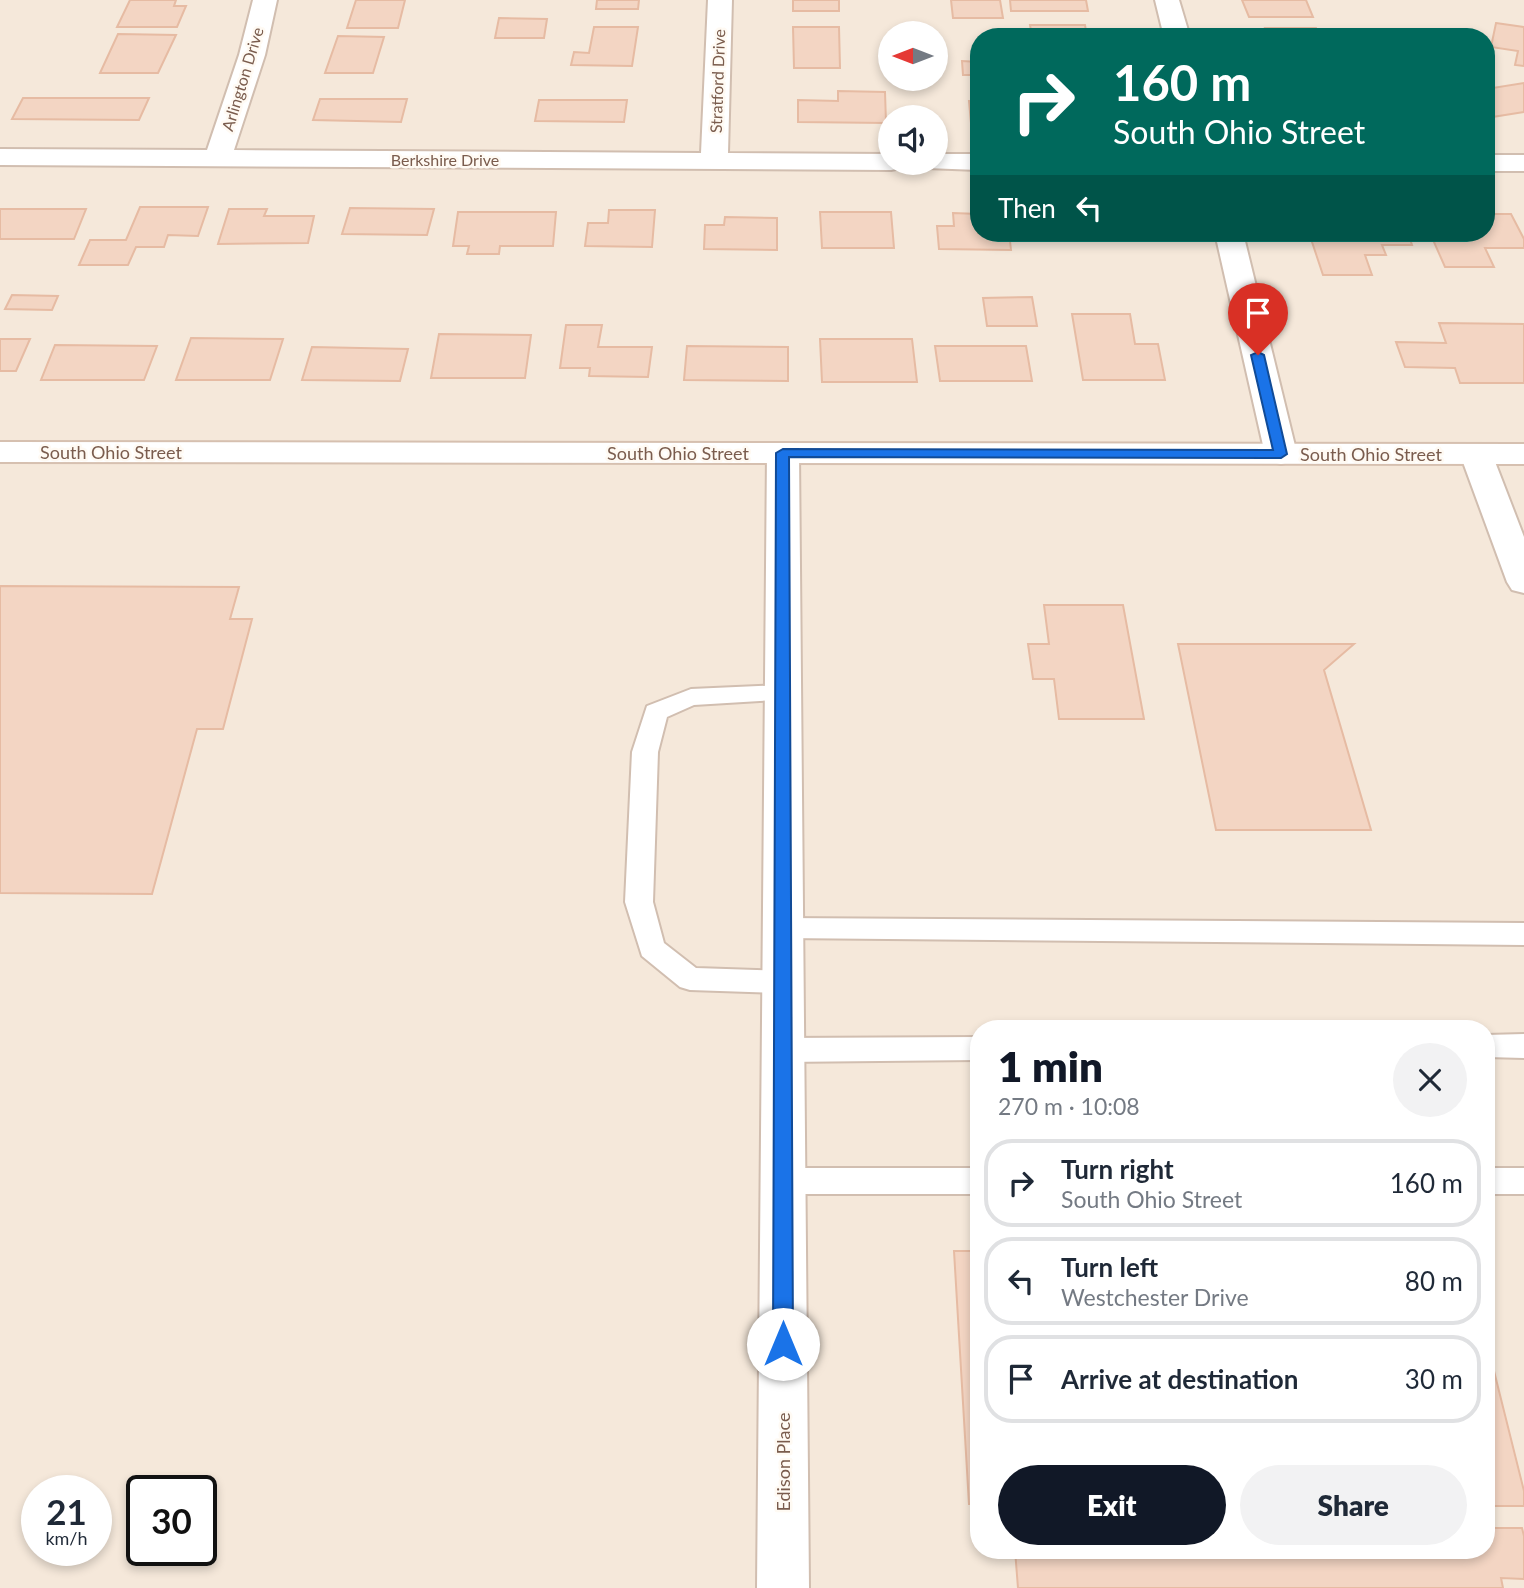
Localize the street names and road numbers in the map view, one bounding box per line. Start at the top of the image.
street label: Arlington Drive [217,25,267,133]
street label: Stratford Drive [706,29,728,133]
street label: Berkshire Drive [391,150,499,169]
street label: South Ohio Street [40,441,182,463]
street label: South Ohio Street [607,442,749,464]
street label: South Ohio Street [1300,443,1442,465]
street label: Edison Place [772,1413,794,1511]

